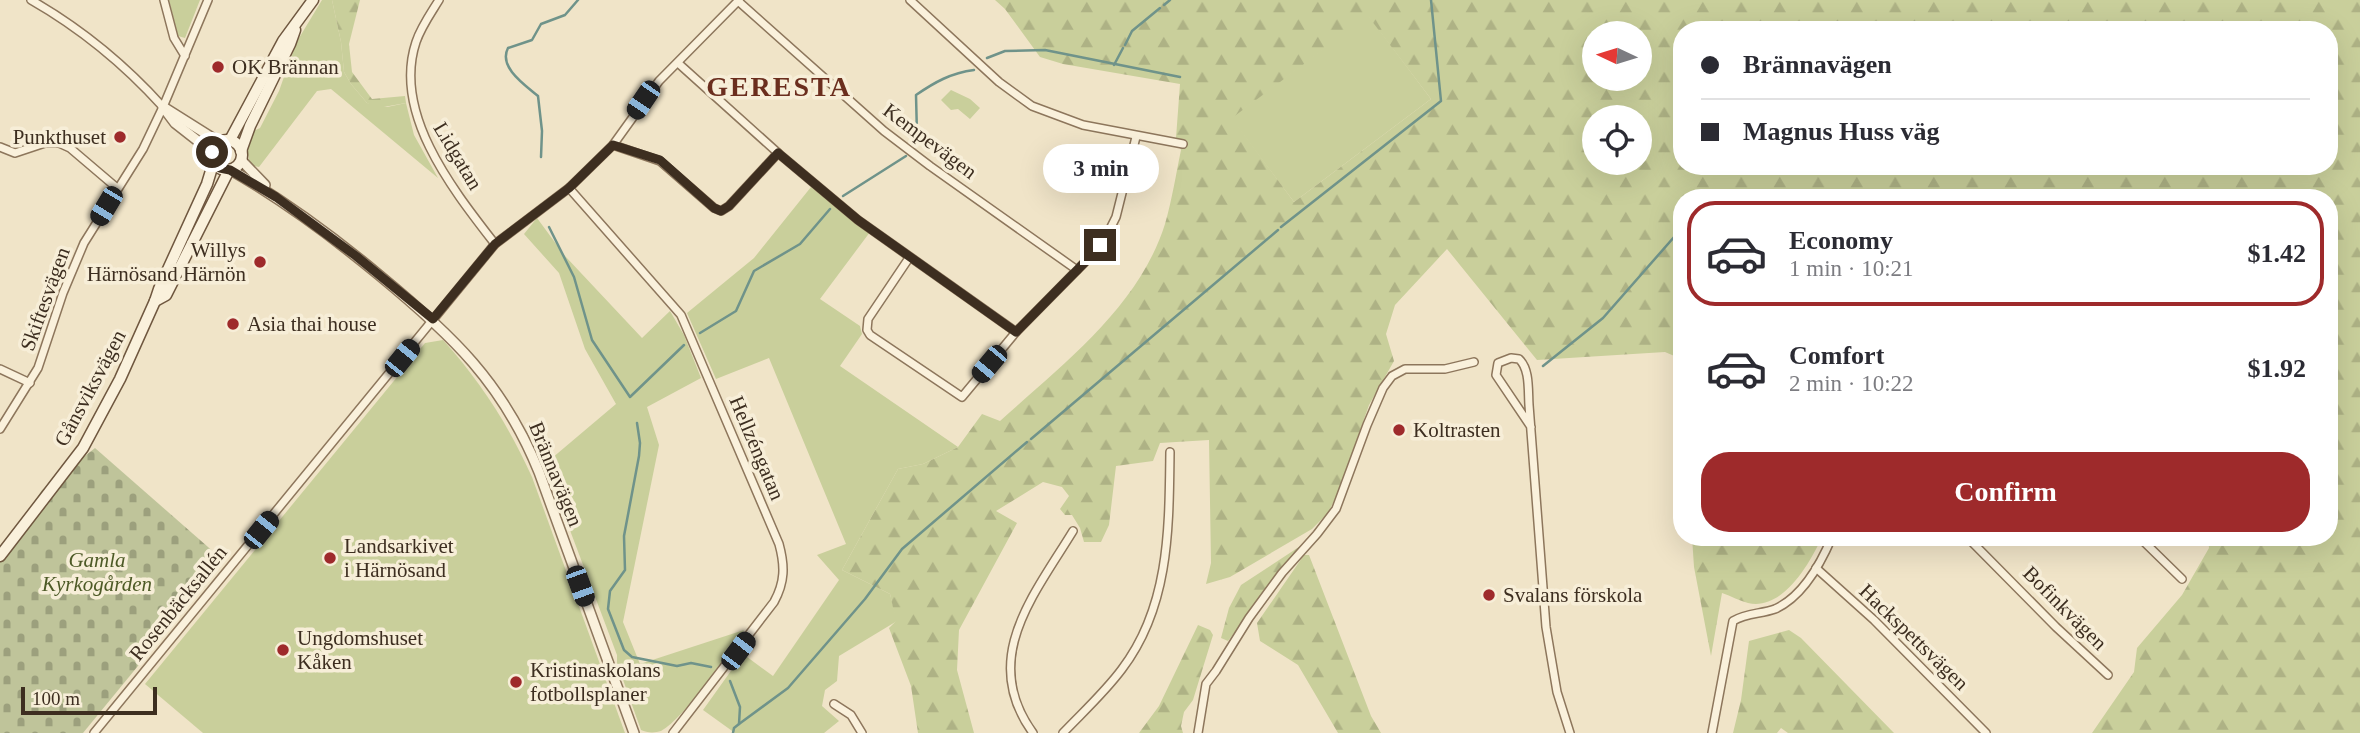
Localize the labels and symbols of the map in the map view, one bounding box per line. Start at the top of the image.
north arrow [1582,21,1652,91]
place label: OK Brännan [232,55,339,79]
marker: OK Brännan [210,59,226,75]
district label: GERESTA [706,71,852,102]
car [623,77,664,123]
street label: Kempevägen [879,98,982,184]
street label: Lidgatan [428,118,488,195]
place label: Punkthuset [13,125,106,149]
marker: Punkthuset [112,129,128,145]
route start [196,136,228,168]
callout: 3 min [1042,144,1158,192]
car [87,183,126,229]
route end [1084,229,1116,261]
place label: Willys Härnösand Härnön [87,238,246,286]
street label: Skiftesvägen [15,243,75,354]
marker: Willys Härnösand Härnön [252,254,268,270]
place label: Asia thai house [247,312,376,336]
marker: Asia thai house [225,316,241,332]
street label: Gånsviksvägen [49,325,131,450]
car [381,335,424,381]
car [968,341,1011,387]
street label: Hellzéngatan [724,392,790,504]
street label: Brännavägen [524,418,588,530]
place label: Koltrasten [1413,418,1501,442]
marker: Koltrasten [1391,422,1407,438]
car [240,507,283,553]
place label: Landsarkivet i Härnösand [344,534,454,582]
street label: Rosenbäcksallén [124,540,232,665]
park label: Gamla Kyrkogården [41,548,152,596]
marker: Landsarkivet i Härnösand [322,550,338,566]
street label: Bofinkvägen [2018,561,2112,655]
car [563,563,598,609]
street label: Hackspettsvägen [1854,579,1974,695]
place label: Svalans förskola [1503,583,1643,607]
marker: Svalans förskola [1481,587,1497,603]
place label: Ungdomshuset Kåken [297,626,423,674]
car [717,628,760,674]
marker: Ungdomshuset Kåken [275,642,291,658]
place label: Kristinaskolans fotbollsplaner [530,658,661,706]
marker: Kristinaskolans fotbollsplaner [508,674,524,690]
scale bar [21,684,158,716]

